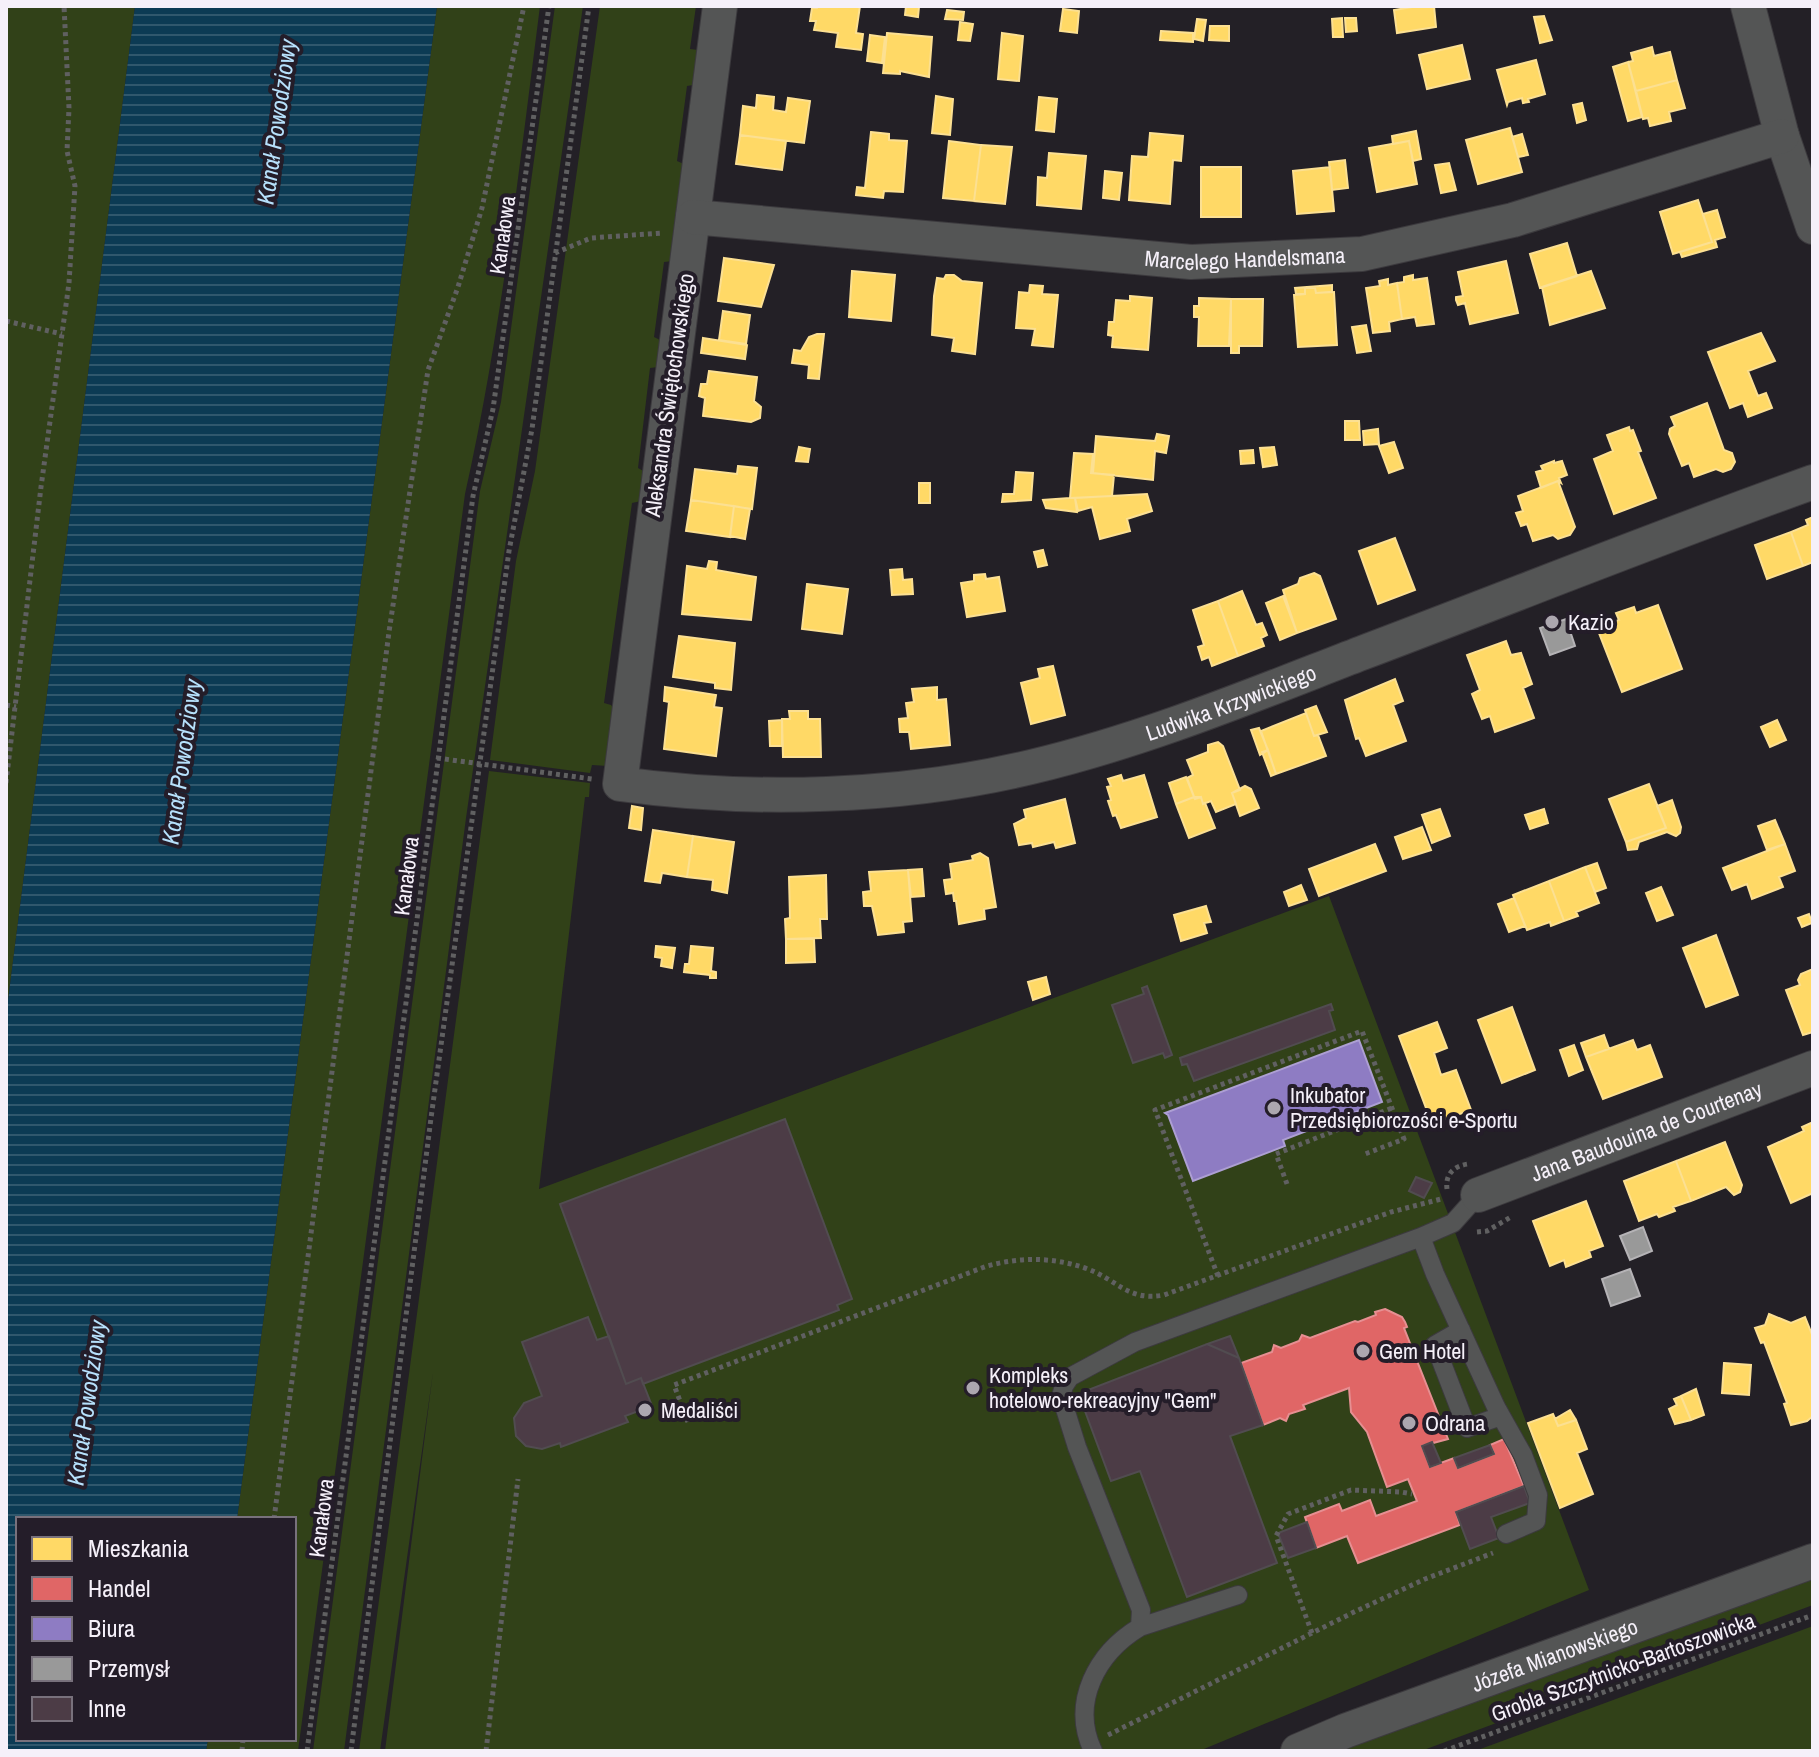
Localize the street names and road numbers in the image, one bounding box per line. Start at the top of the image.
street label: Kanałowa [482,194,522,276]
street label: Marcelego Handelsmana [1143,240,1346,277]
street label: Aleksandra Świętochowskiego [637,271,701,520]
street label: Ludwika Krzywickiego [1142,657,1320,748]
street label: Kanałowa [386,835,426,917]
street label: Jana Baudouina de Courtenay [1526,1074,1766,1189]
street label: Kanałowa [301,1477,341,1559]
street label: Grobla Szczytnicko-Bartoszowicka [1487,1605,1759,1729]
street label: Józefa Mianowskiego [1467,1611,1642,1699]

